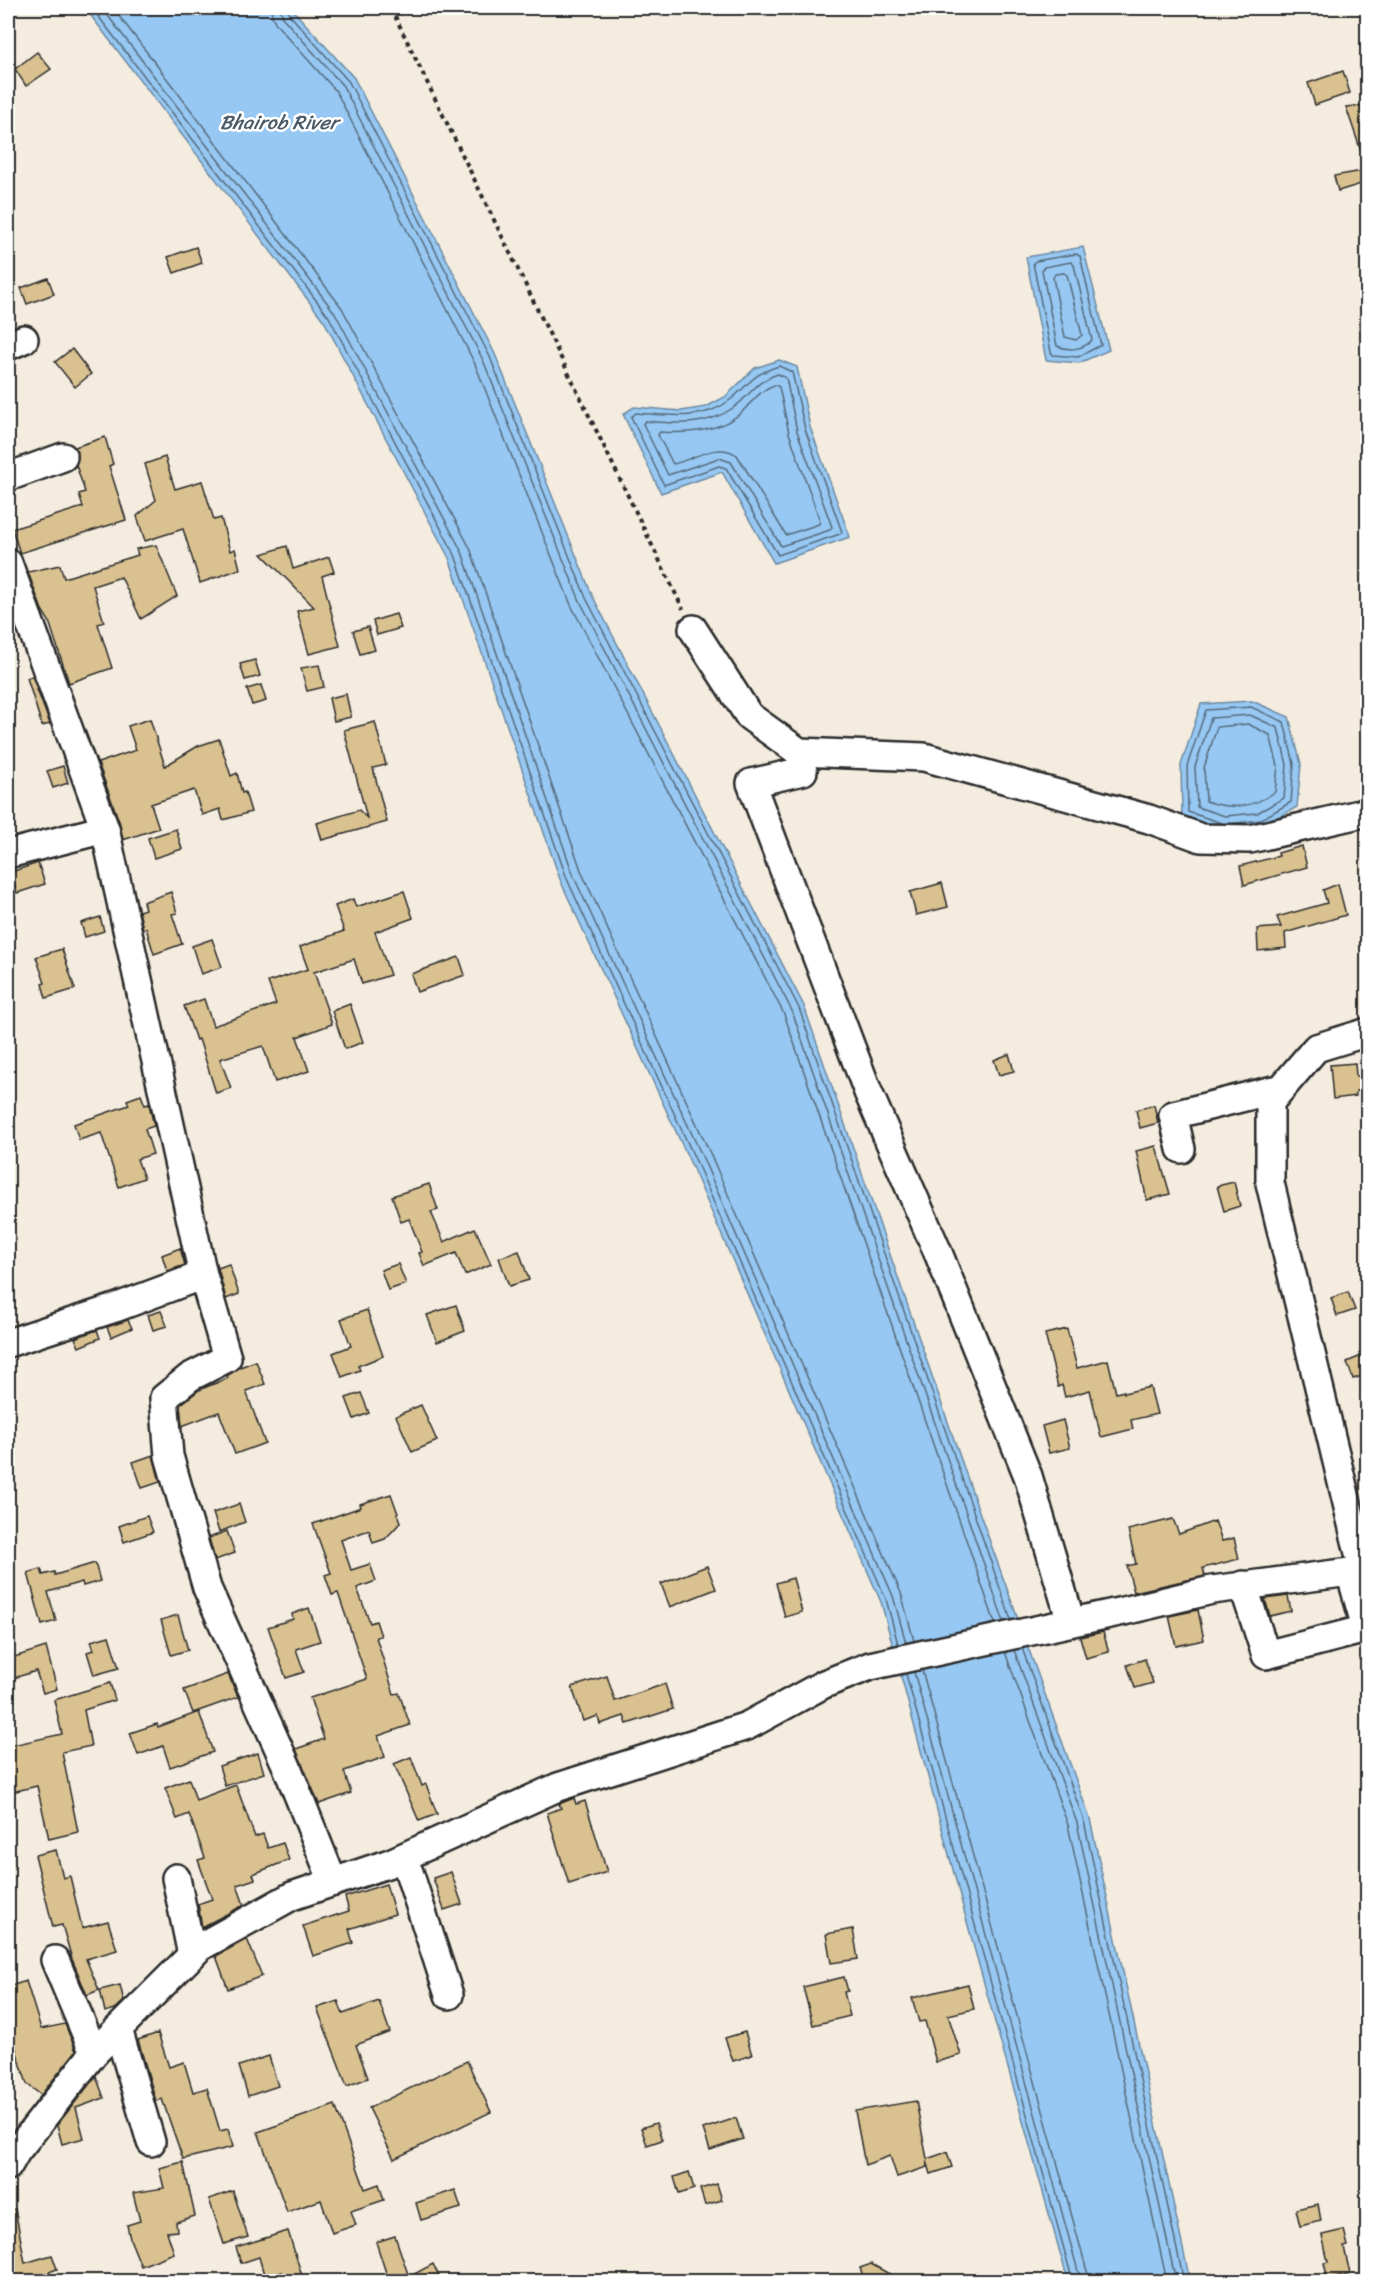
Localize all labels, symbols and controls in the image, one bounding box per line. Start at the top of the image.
water label: Bhairob River [220,105,342,140]

